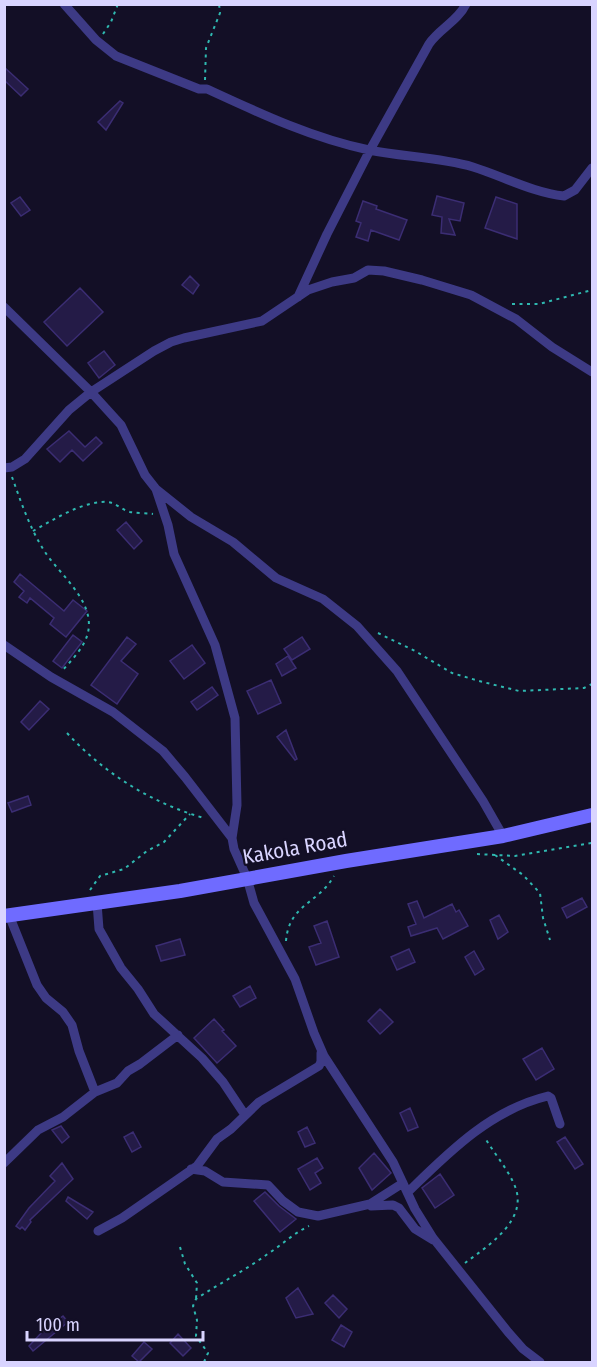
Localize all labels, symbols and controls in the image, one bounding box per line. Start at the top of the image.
street label: Kakola Road [241,826,349,870]
scale bar [27,1304,202,1342]
text: 100 m [36,1314,80,1336]

